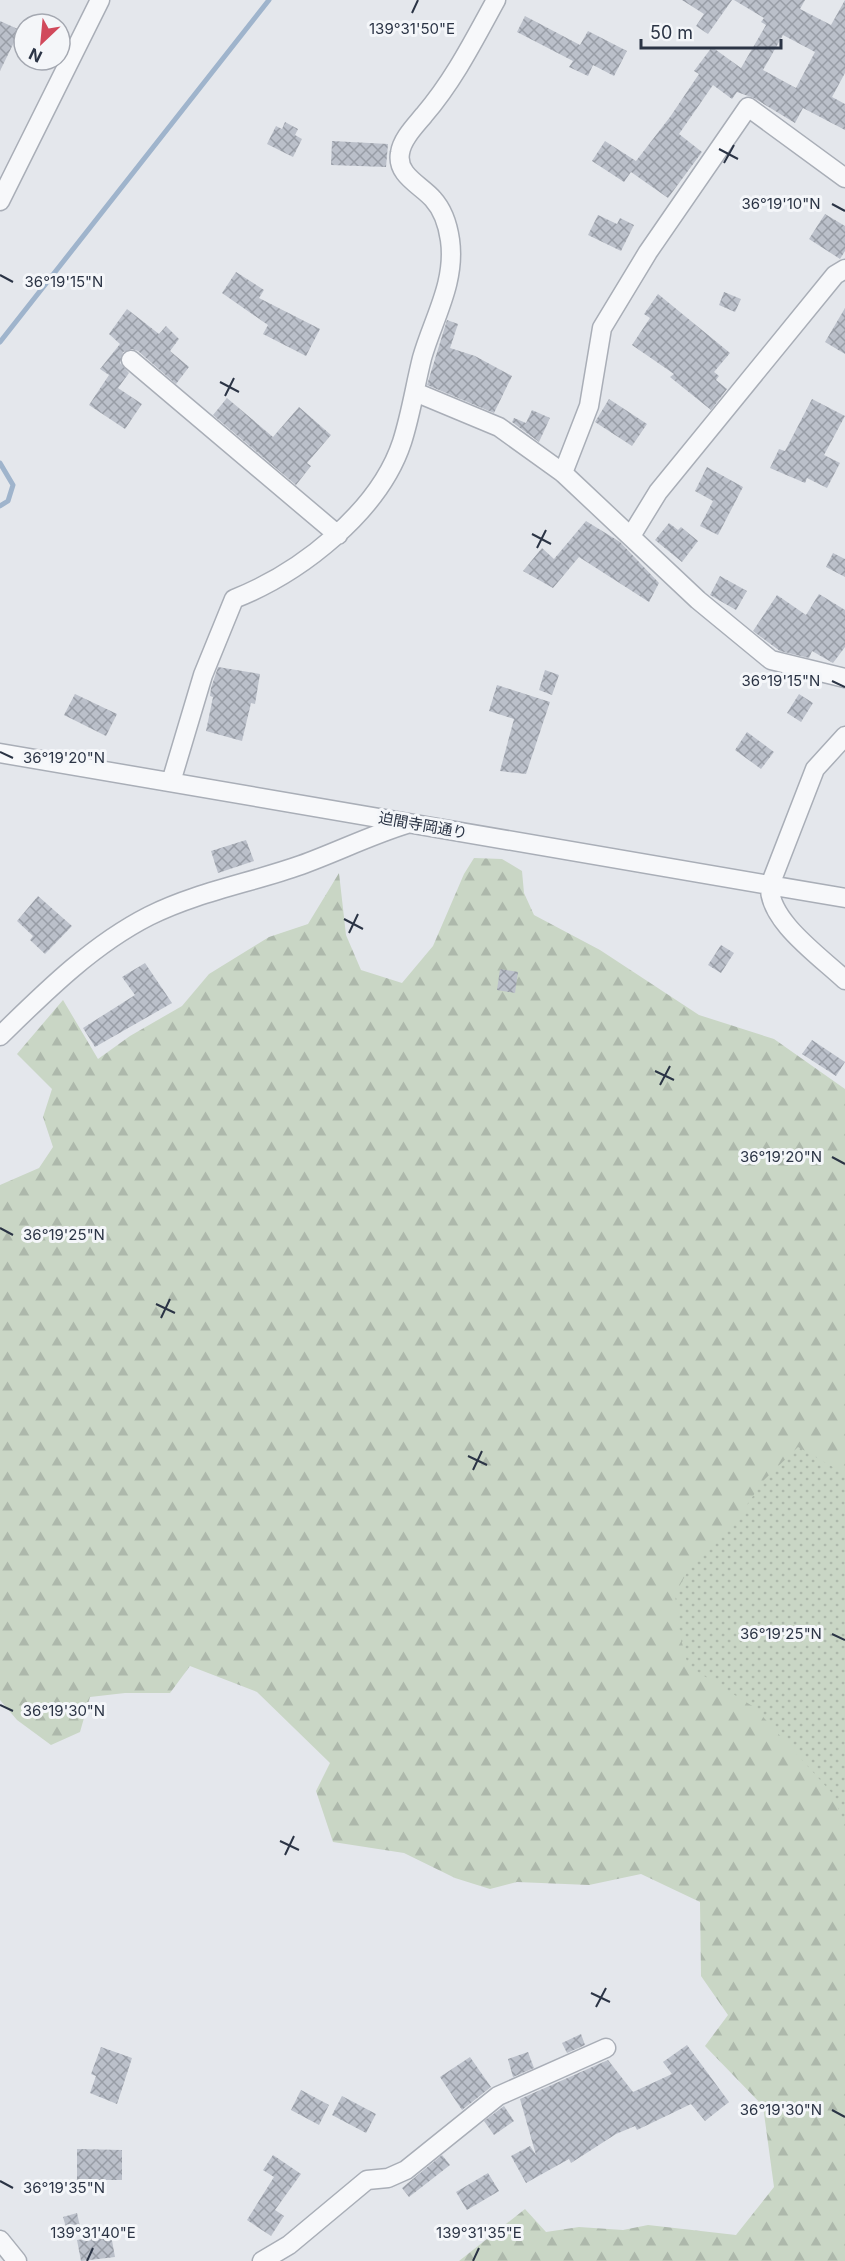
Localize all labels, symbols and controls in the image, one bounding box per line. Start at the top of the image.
north arrow [12,12,72,72]
scale bar [641,12,780,50]
text: 139°31'50"E [369,19,455,38]
text: 50 m [650,22,693,43]
text: N [26,44,45,67]
text: 36°19'10"N [741,194,821,213]
text: 36°19'15"N [25,272,103,291]
text: 36°19'15"N [742,671,820,690]
text: 36°19'20"N [23,748,105,767]
street label: 迫間寺岡通り [377,808,469,842]
text: 36°19'20"N [740,1147,822,1166]
text: 36°19'25"N [23,1225,105,1244]
text: 36°19'25"N [740,1624,822,1643]
text: 36°19'30"N [23,1701,105,1720]
text: 36°19'30"N [740,2100,822,2119]
text: 36°19'35"N [23,2178,105,2197]
text: 139°31'40"E [50,2223,136,2242]
text: 139°31'35"E [436,2223,522,2242]

